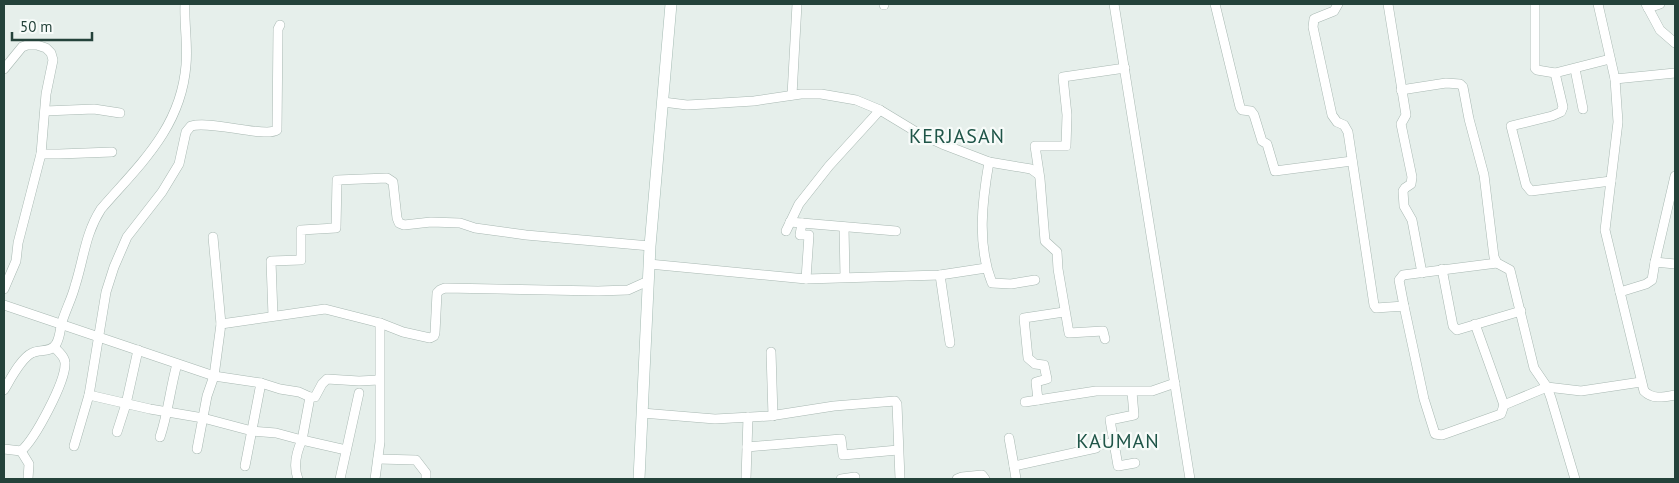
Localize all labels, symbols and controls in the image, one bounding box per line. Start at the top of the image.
scale bar [12,10,92,42]
text: 50 m [20,17,53,36]
district label: KERJASAN [909,123,1005,149]
district label: KAUMAN [1076,428,1160,454]

